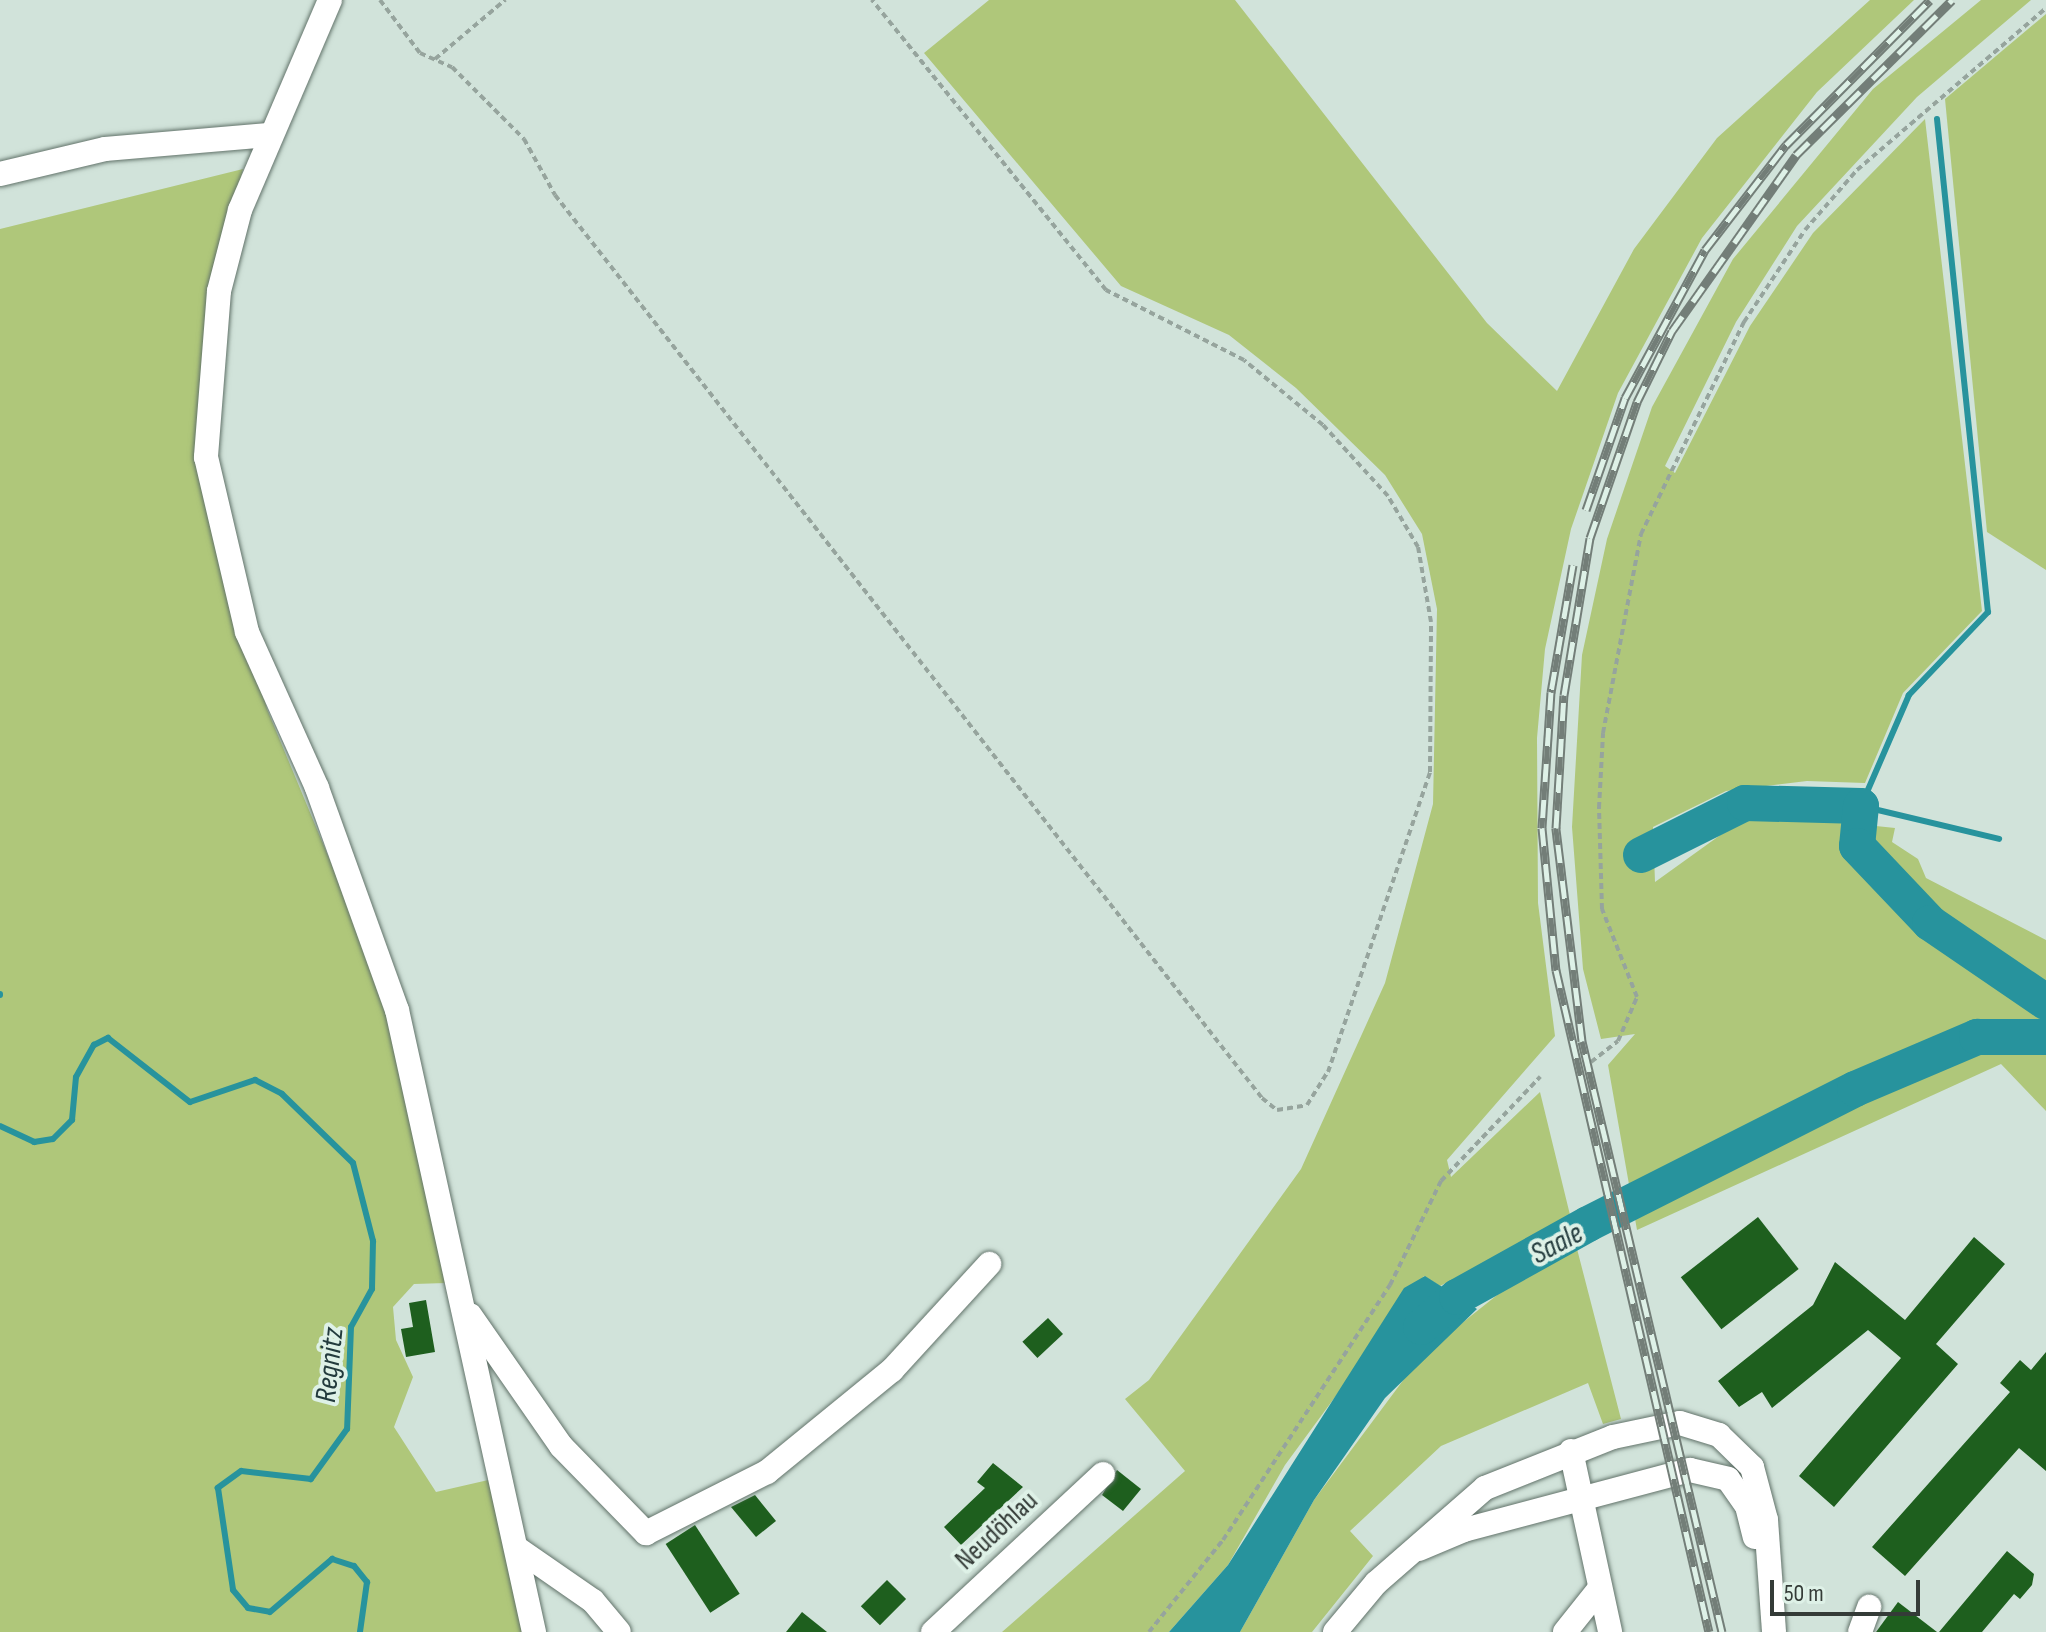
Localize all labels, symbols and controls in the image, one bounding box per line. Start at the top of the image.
water label: Saale [1525,1215,1589,1273]
water label: Regnitz [308,1326,352,1404]
street label: Neudöhlau [949,1485,1045,1577]
scale bar [1774,1564,1924,1614]
text: 50 m [1784,1579,1824,1608]

